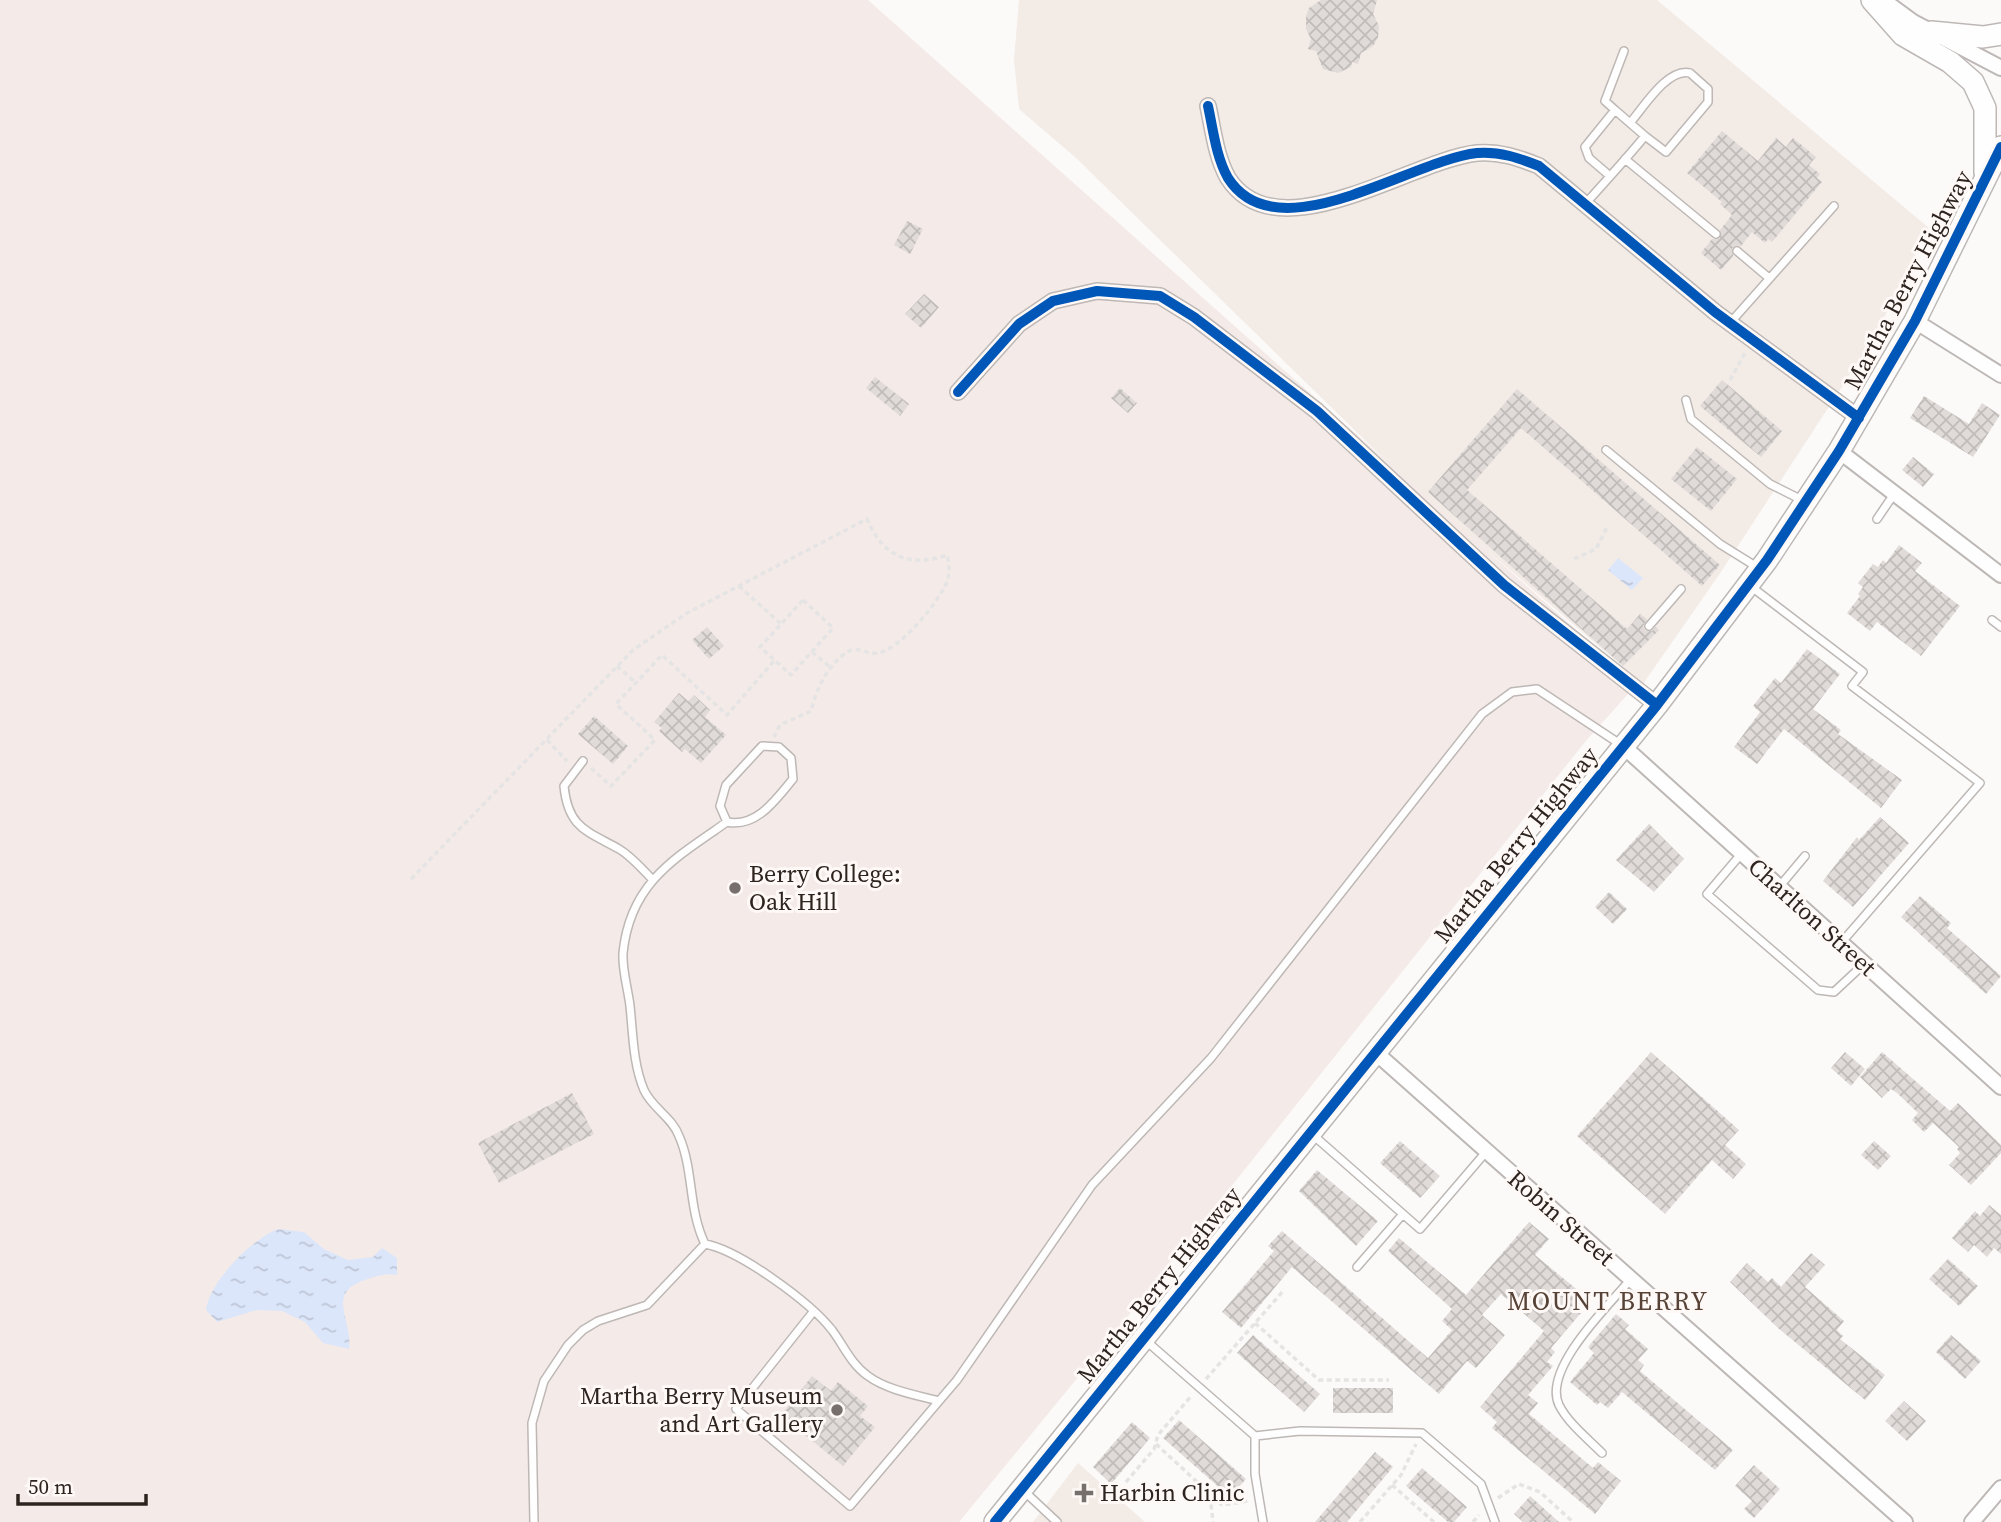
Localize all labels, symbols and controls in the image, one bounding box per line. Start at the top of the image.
street label: Martha Berry Highway [1836,164,1980,395]
street label: Martha Berry Highway [1426,739,1606,950]
street label: Charlton Street [1741,850,1884,983]
place label: Berry College: Oak Hill [749,857,901,918]
marker: Berry College: Oak Hill [727,880,743,896]
street label: Robin Street [1501,1162,1622,1273]
street label: Martha Berry Highway [1069,1179,1249,1390]
district label: MOUNT BERRY [1507,1283,1709,1319]
place label: Martha Berry Museum and Art Gallery [580,1379,824,1440]
marker: Martha Berry Museum and Art Gallery [829,1402,845,1418]
scale bar [18,1462,145,1506]
text: 50 m [28,1472,73,1501]
place label: Harbin Clinic [1100,1476,1244,1509]
marker: Harbin Clinic [1074,1483,1094,1503]

